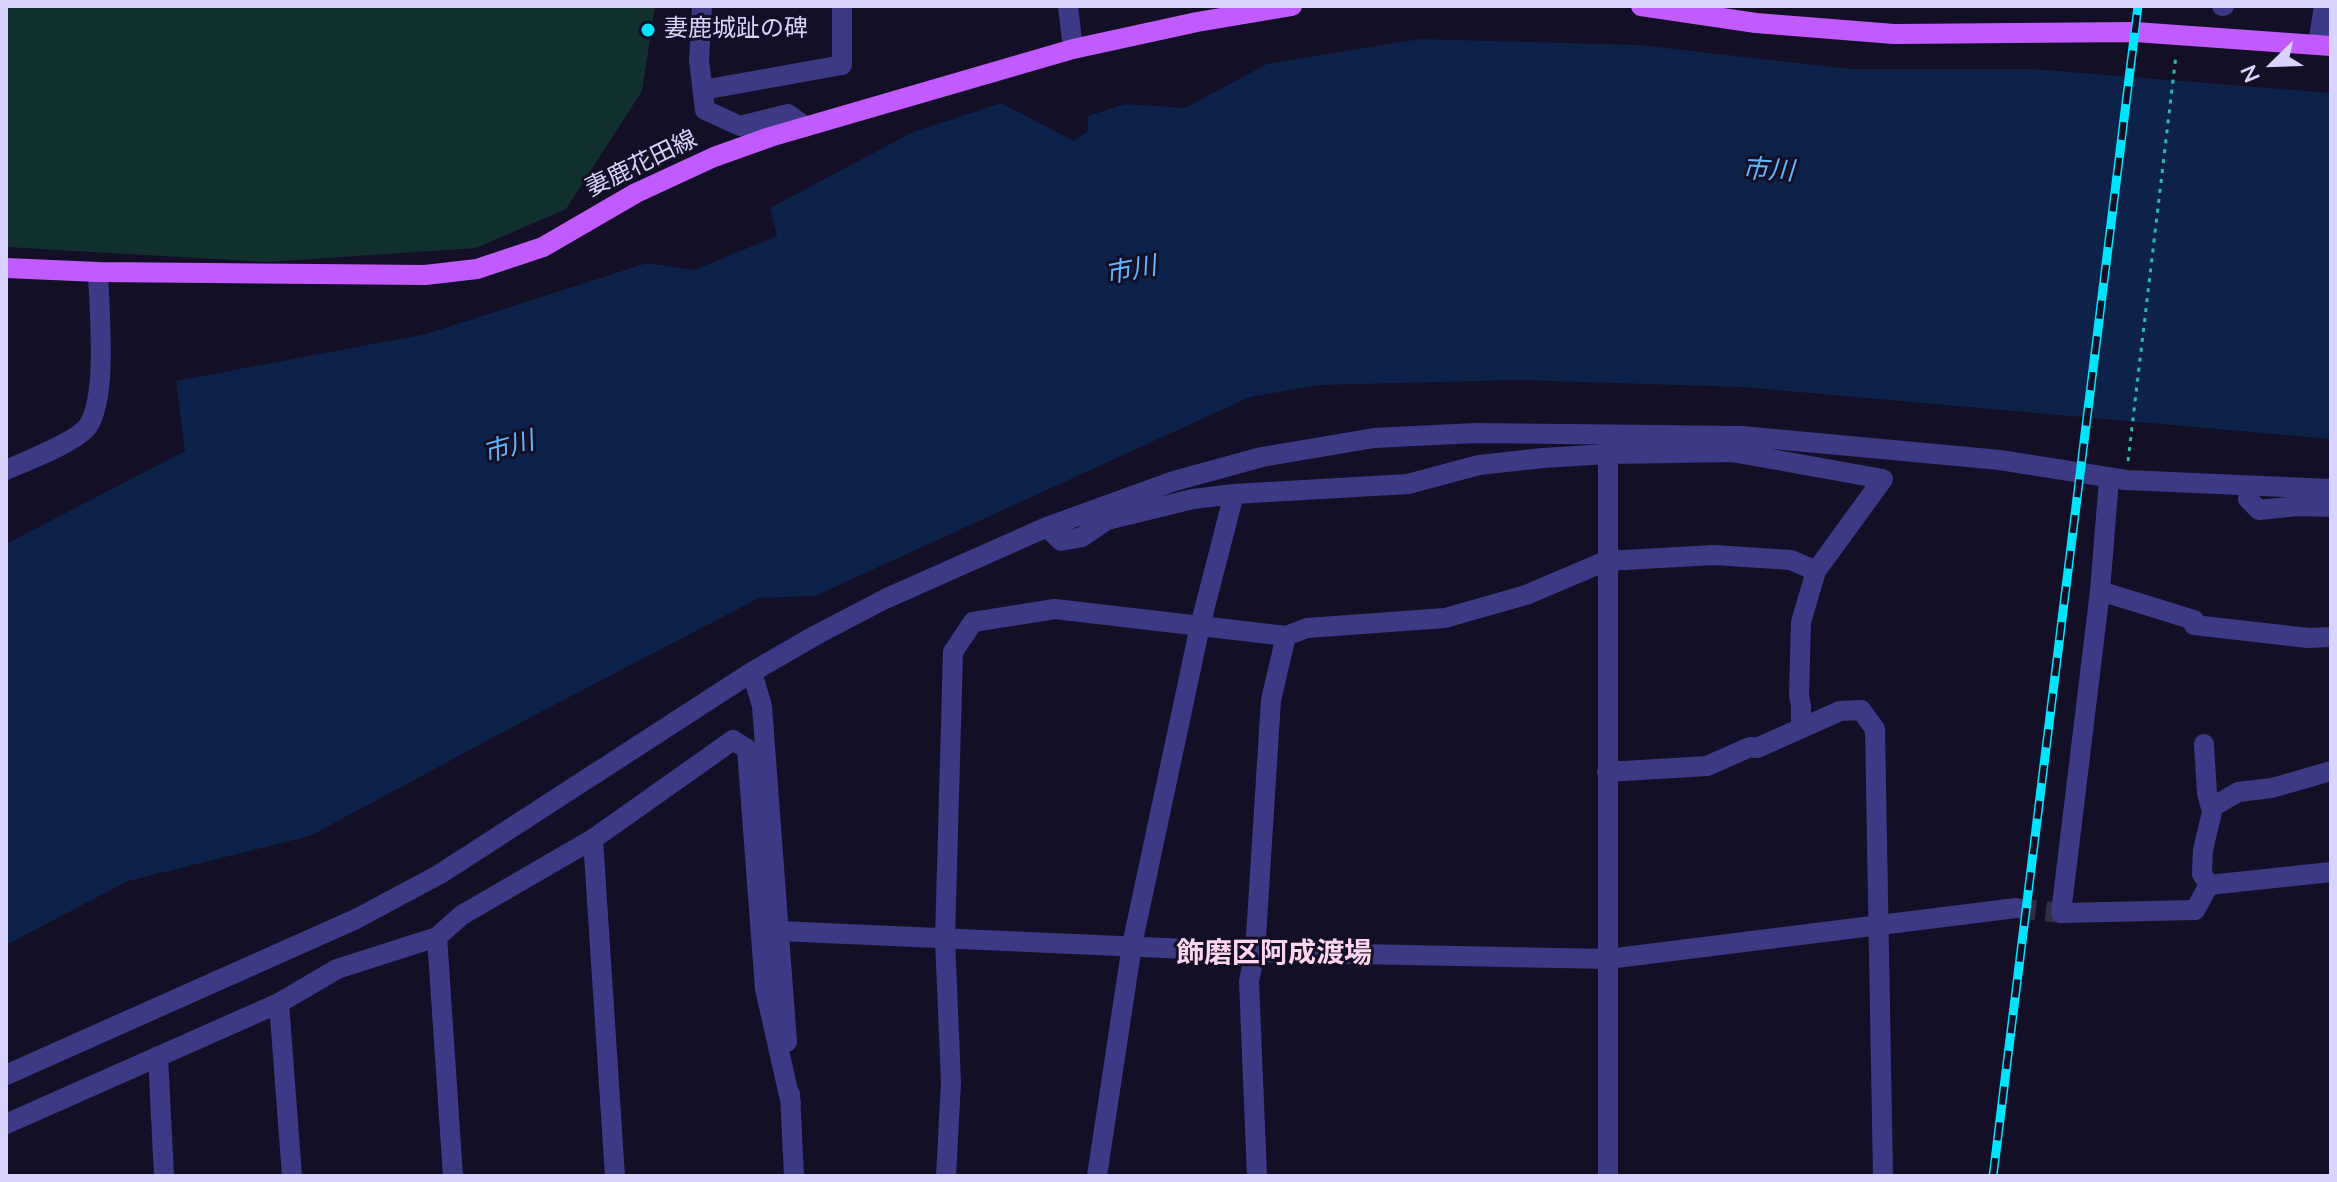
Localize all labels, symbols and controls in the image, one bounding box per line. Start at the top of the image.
place label: 妻鹿城趾の碑 [664,16,808,44]
marker: 妻鹿城趾の碑 [639,21,657,39]
north arrow [2233,24,2313,104]
text: N [2234,60,2268,87]
street label: 妻鹿花田線 [582,126,702,204]
water label: 市川 [1741,155,1795,189]
water label: 市川 [1103,252,1159,292]
water label: 市川 [480,427,538,471]
district label: 飾磨区阿成渡場 [1176,938,1372,972]

